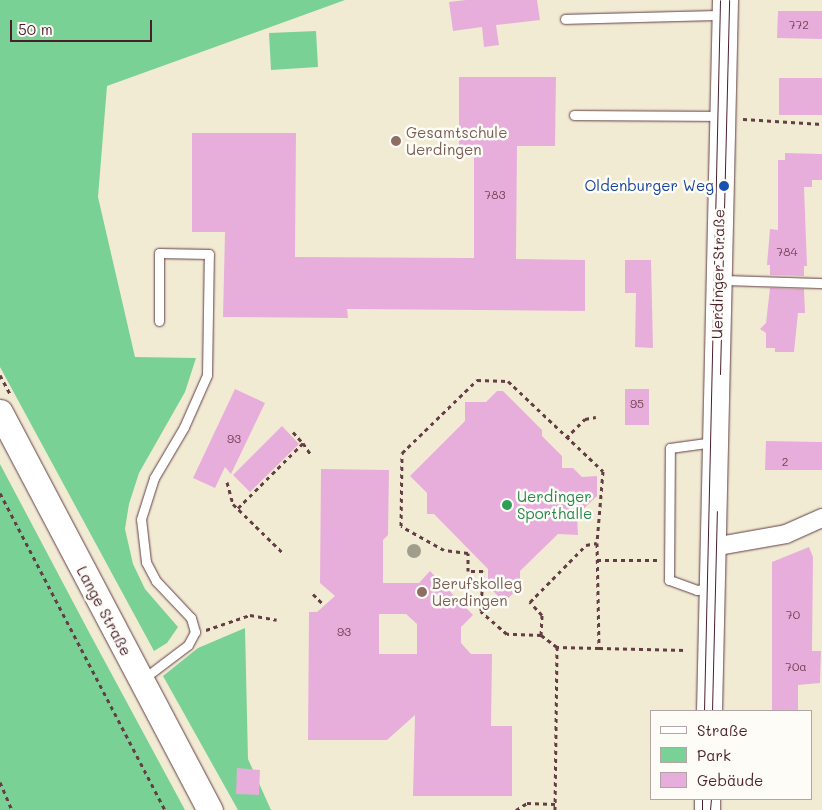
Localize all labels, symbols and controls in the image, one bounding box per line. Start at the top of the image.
scale bar [12,10,155,42]
house number: 772 [789,18,809,32]
text: 50 m [18,19,53,39]
place label: Gesamtschule Uerdingen [406,123,507,158]
marker: Gesamtschule Uerdingen [390,135,402,147]
place label: Oldenburger Weg [584,177,714,195]
marker: Oldenburger Weg [718,180,730,192]
house number: 783 [485,188,505,202]
street label: Uerdinger Straße [708,209,728,339]
house number: 784 [777,245,797,259]
house number: 95 [630,397,644,411]
house number: 93 [227,432,241,446]
house number: 2 [782,455,788,469]
place label: Uerdinger Sporthalle [517,487,592,522]
marker: Uerdinger Sporthalle [501,499,513,511]
street label: Lange Straße [73,563,135,659]
place label: Berufskolleg Uerdingen [432,574,522,609]
marker: Berufskolleg Uerdingen [416,586,428,598]
house number: 70 [786,608,800,622]
house number: 93 [337,625,351,639]
house number: 70a [785,660,807,674]
legend [650,710,812,800]
text: Straße [697,720,748,740]
text: Park [697,745,731,765]
text: Gebäude [697,770,763,790]

